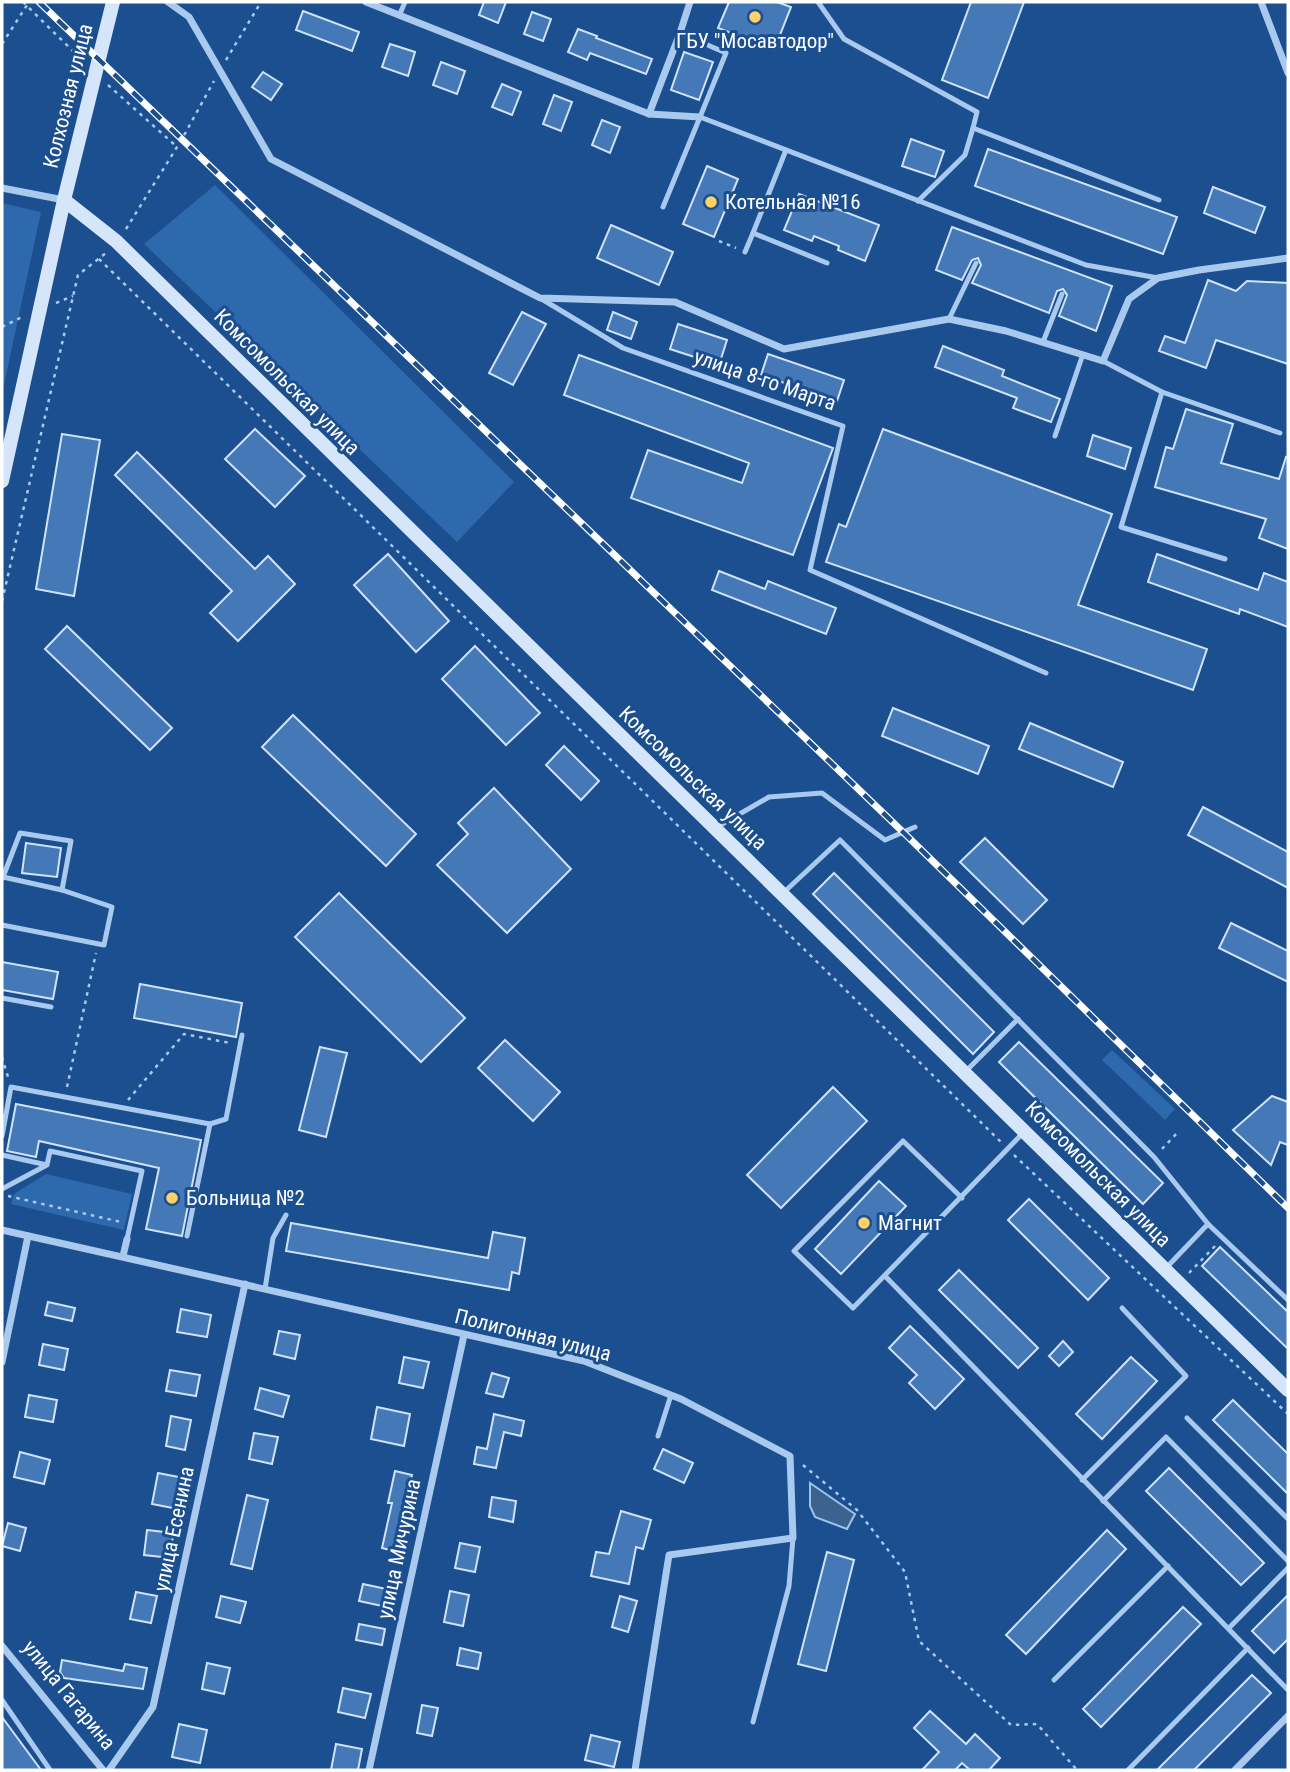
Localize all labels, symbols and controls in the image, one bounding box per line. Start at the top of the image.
marker: ГБУ "Мосавтодор" [747,9,763,25]
street label: Колхозная улица [38,21,98,171]
place label: ГБУ "Мосавтодор" [676,29,834,53]
place label: Котельная №16 [725,190,861,214]
marker: Котельная №16 [703,194,719,210]
street label: Комсомольская улица [209,304,365,460]
street label: улица 8-го Марта [691,344,839,416]
street label: Комсомольская улица [614,701,772,855]
street label: Комсомольская улица [1020,1096,1176,1252]
place label: Больница №2 [186,1186,305,1210]
marker: Больница №2 [164,1190,180,1206]
place label: Магнит [878,1211,942,1235]
marker: Магнит [856,1215,872,1231]
street label: Полигонная улица [452,1304,614,1366]
street label: улица Есенина [149,1464,199,1594]
street label: улица Мичурина [372,1477,426,1621]
street label: улица Гагарина [18,1636,120,1754]

